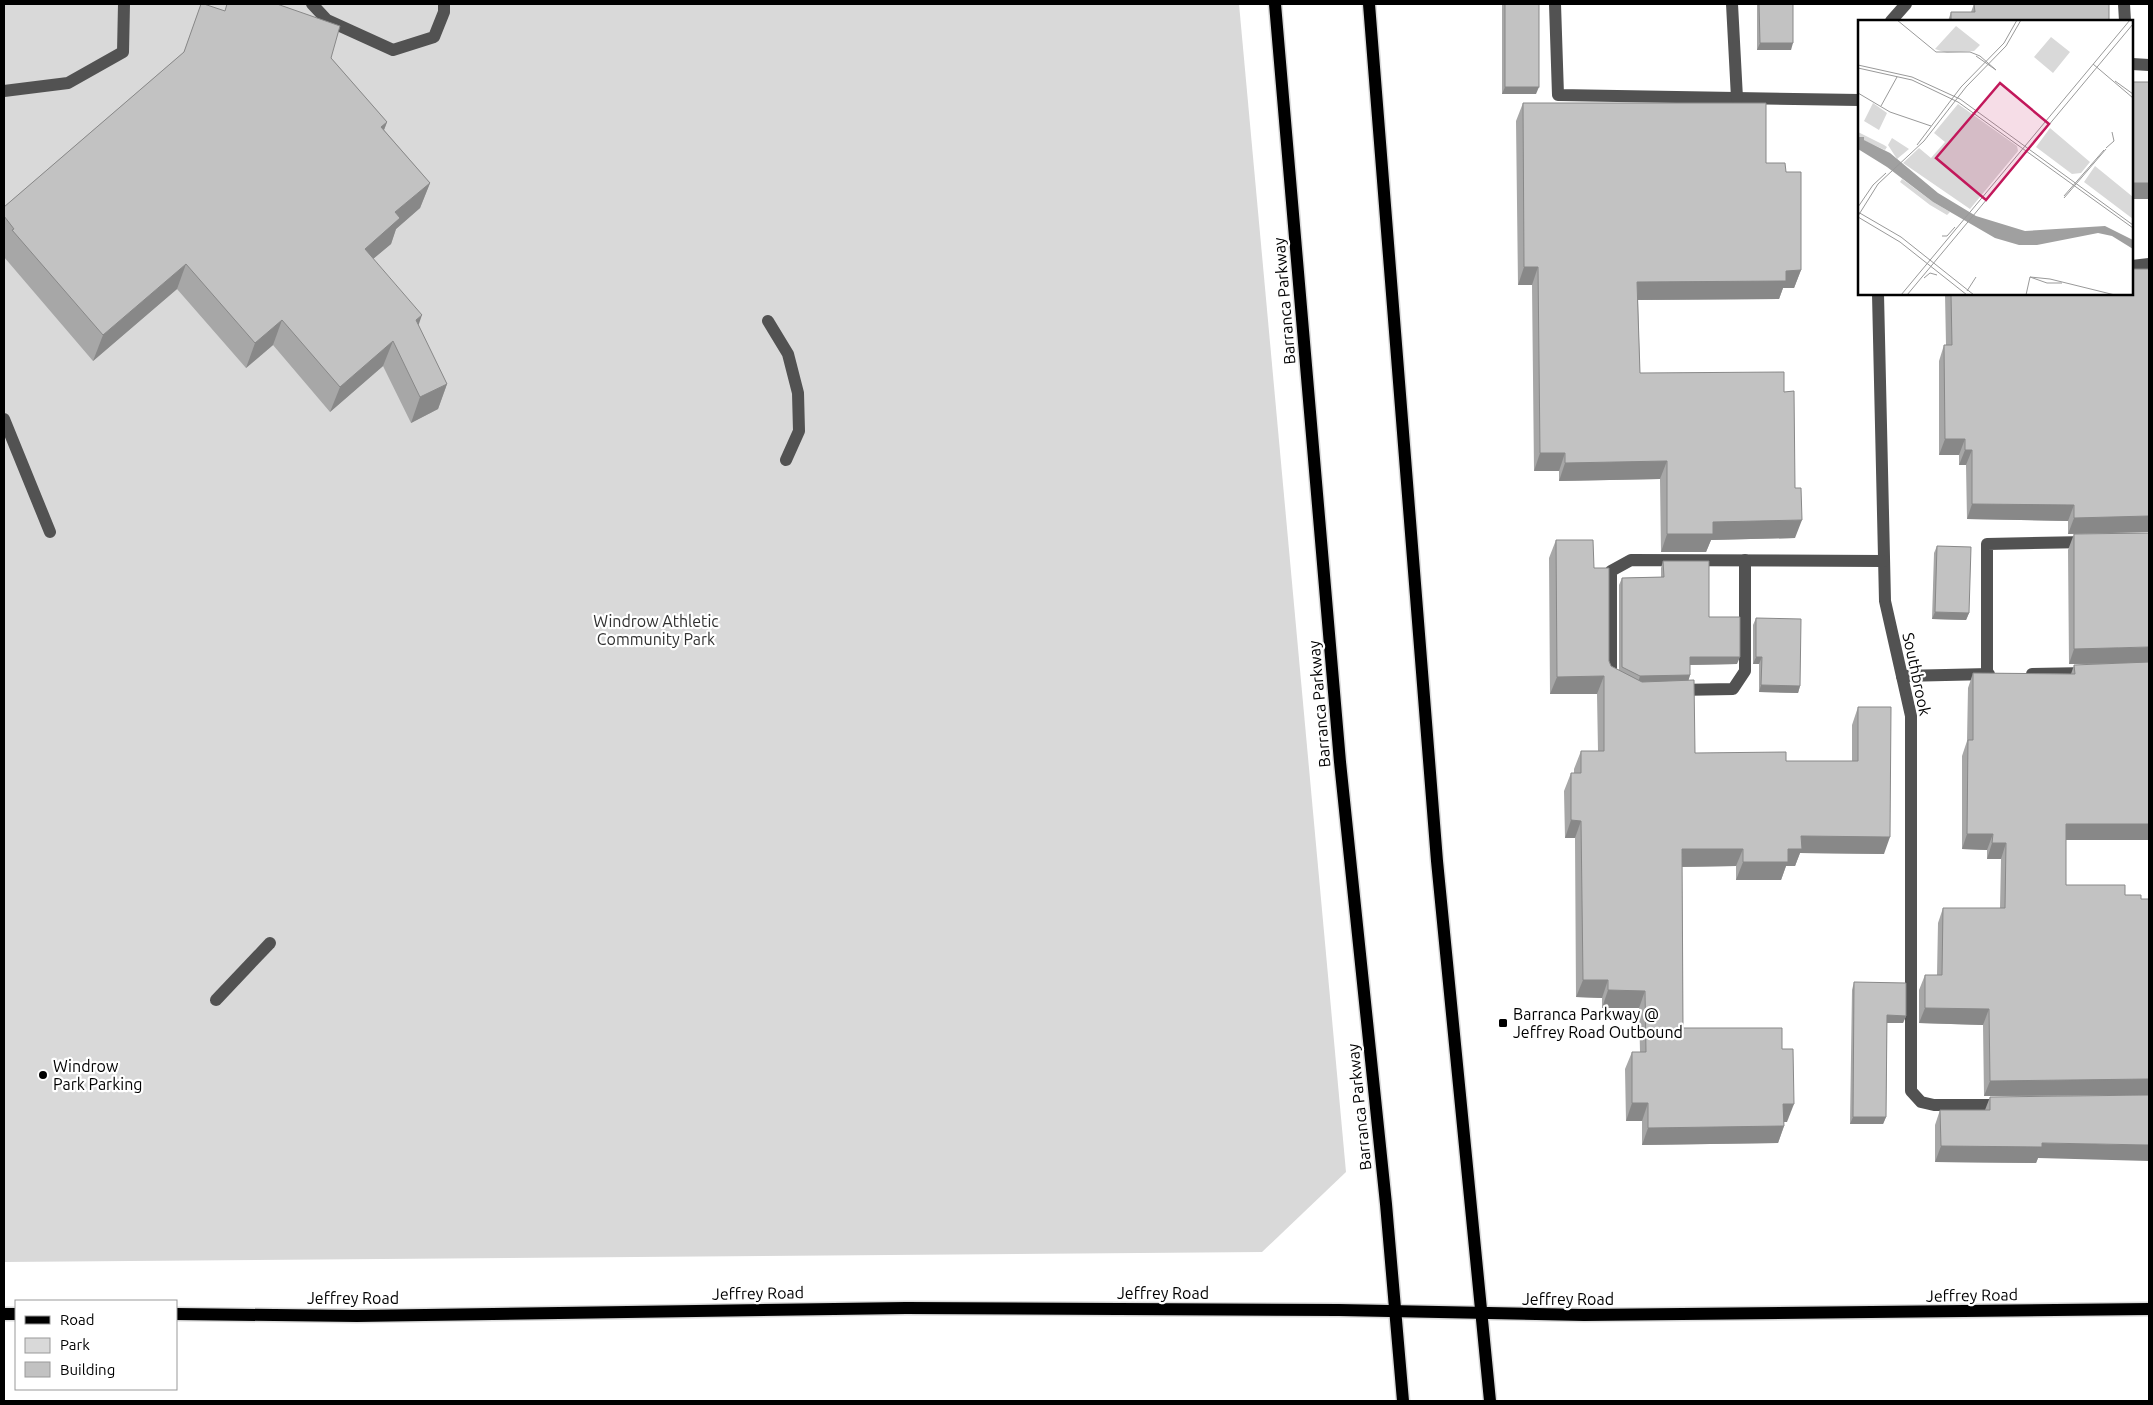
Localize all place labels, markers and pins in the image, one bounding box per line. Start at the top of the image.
place label: Barranca Parkway @ Jeffrey Road Outbound [1513,1005,1683,1041]
marker: Barranca Parkway @ Jeffrey Road Outbound [1497,1017,1509,1029]
place label: Windrow Park Parking [53,1057,142,1093]
marker: Windrow Park Parking [37,1069,49,1081]

